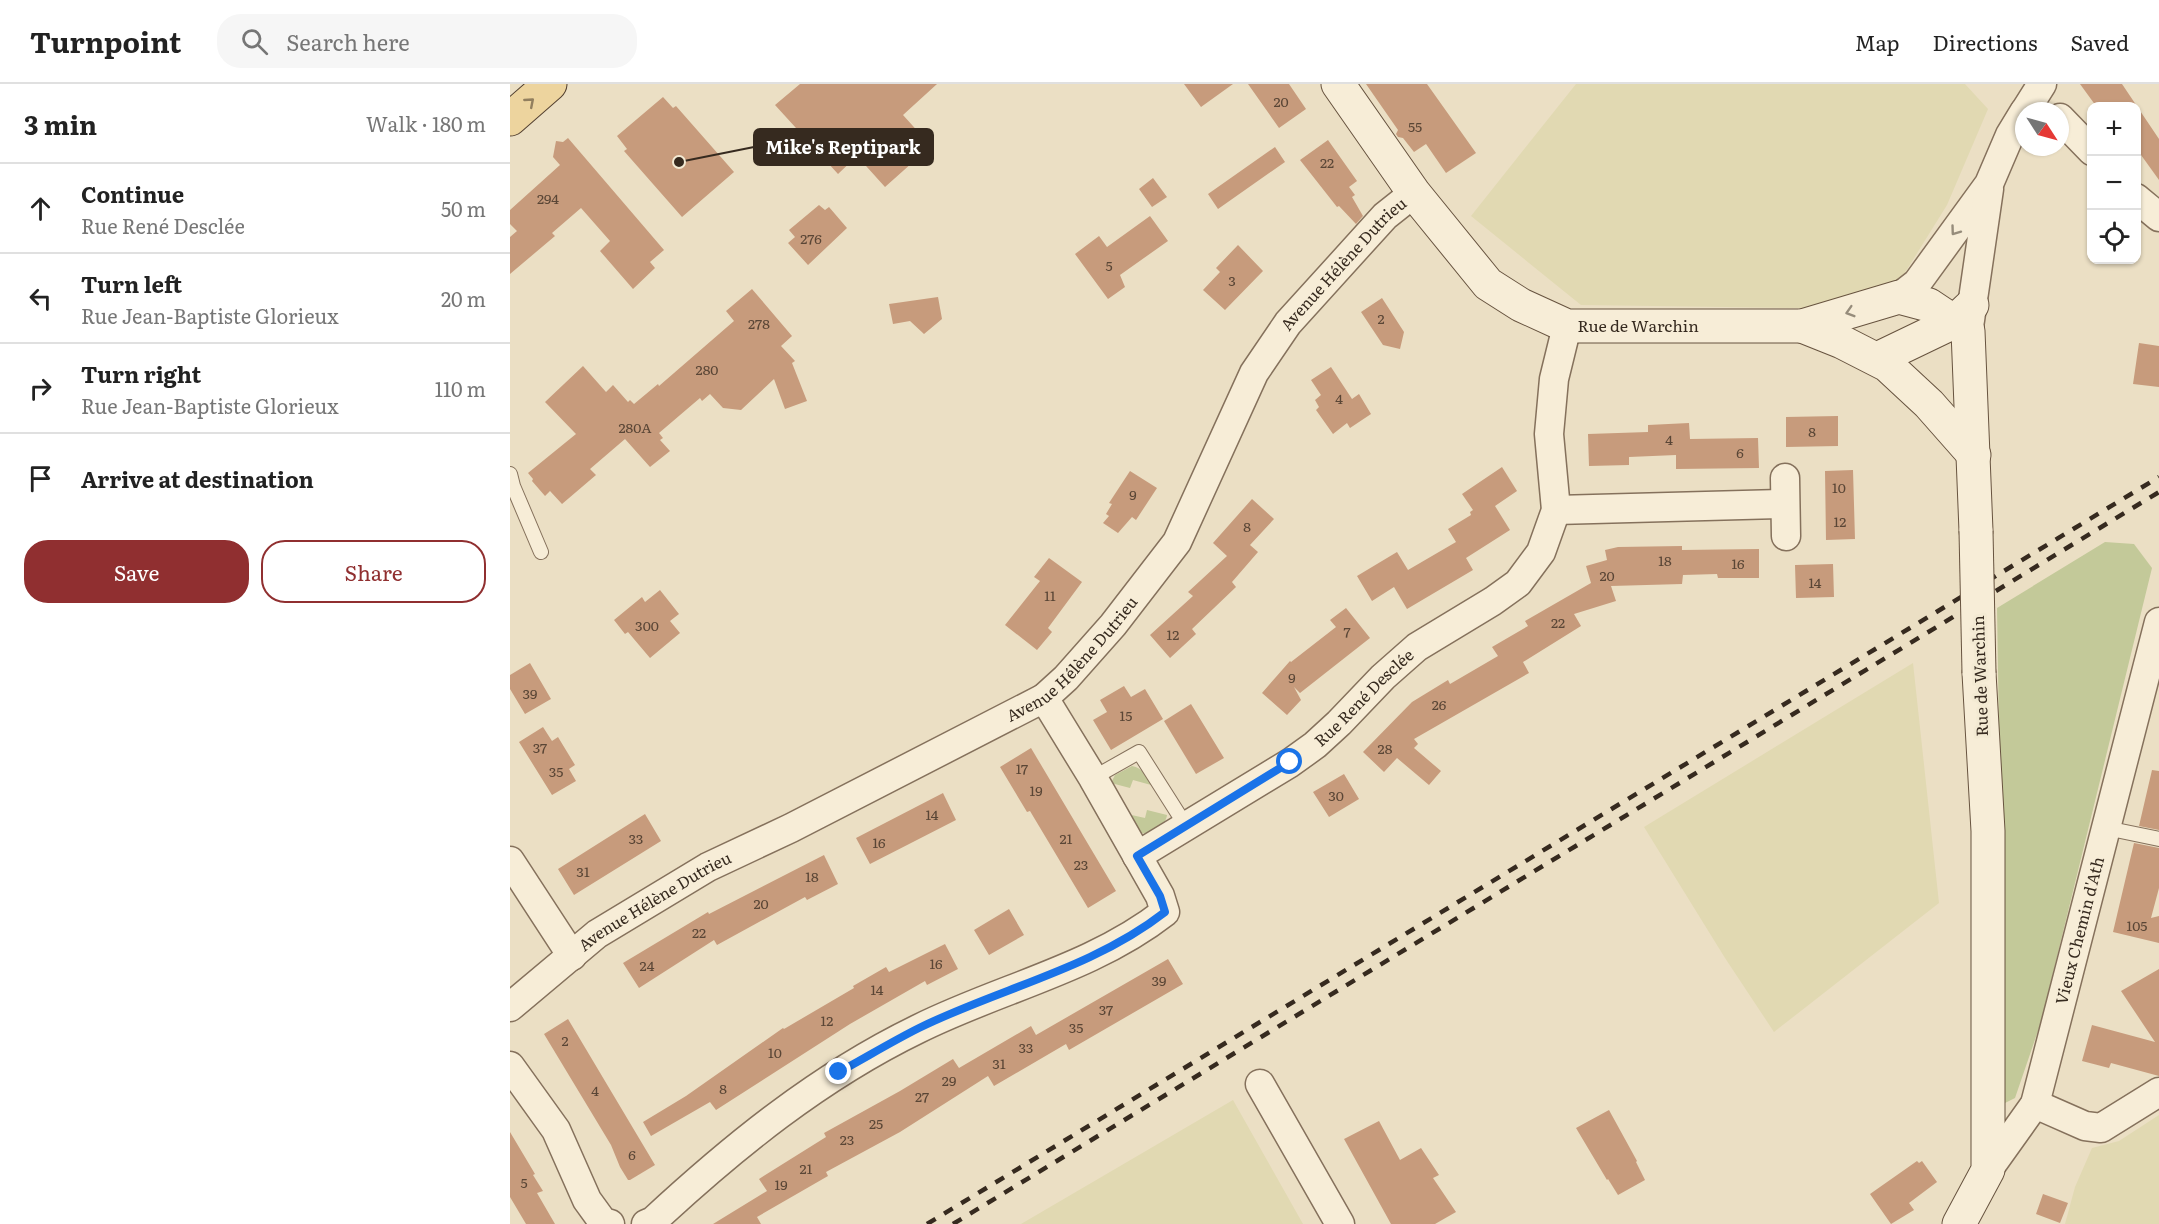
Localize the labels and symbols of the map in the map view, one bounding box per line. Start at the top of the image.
house number: 20 [1273,91,1289,111]
one-way arrow [523,98,534,109]
north arrow [2015,102,2069,156]
house number: 55 [1408,116,1422,136]
callout: Mike's Reptipark [754,129,933,165]
text: Mike's Reptipark [765,133,921,160]
house number: 22 [1320,152,1334,172]
house number: 294 [537,188,559,208]
street label: Avenue Hélène Dutrieu [1273,191,1411,335]
one-way arrow [1951,224,1962,235]
house number: 276 [800,228,822,248]
house number: 5 [1105,255,1113,275]
house number: 3 [1228,270,1236,290]
one-way arrow [1845,305,1856,317]
house number: 2 [1377,308,1385,328]
house number: 278 [748,313,770,333]
street label: Rue de Warchin [1578,313,1699,337]
house number: 280 [696,359,718,379]
house number: 4 [1335,388,1343,408]
house number: 280A [618,417,652,437]
house number: 8 [1808,421,1816,441]
house number: 4 [1665,429,1673,449]
house number: 6 [1736,442,1744,462]
house number: 10 [1832,477,1846,497]
house number: 9 [1129,484,1137,504]
house number: 12 [1834,511,1846,531]
house number: 8 [1243,516,1251,536]
house number: 18 [1658,550,1672,570]
house number: 16 [1731,553,1745,573]
house number: 20 [1599,565,1615,585]
house number: 14 [1809,572,1822,592]
house number: 11 [1044,585,1056,605]
street label: Avenue Hélène Dutrieu [1001,590,1142,727]
house number: 22 [1551,612,1565,632]
house number: 300 [635,615,659,635]
street label: Rue de Warchin [1965,615,1993,737]
house number: 7 [1343,621,1351,641]
house number: 12 [1167,624,1179,644]
street label: Rue René Desclée [1308,642,1418,751]
house number: 9 [1288,667,1296,687]
house number: 39 [523,683,537,703]
house number: 26 [1432,694,1447,714]
house number: 15 [1120,705,1132,725]
house number: 37 [533,737,547,757]
house number: 28 [1378,738,1393,758]
route start [1276,748,1302,774]
house number: 17 [1016,758,1028,778]
house number: 35 [549,761,563,781]
house number: 19 [1029,780,1043,800]
house number: 30 [1328,785,1344,805]
house number: 14 [926,804,939,824]
house number: 33 [629,828,643,848]
house number: 21 [1060,828,1073,848]
house number: 16 [872,832,886,852]
street label: Avenue Hélène Dutrieu [572,845,735,956]
street label: Vieux Chemin d'Ath [2048,853,2109,1007]
house number: 23 [1074,854,1088,874]
house number: 31 [576,861,590,881]
house number: 18 [805,866,819,886]
house number: 20 [753,893,769,913]
house number: 105 [2127,915,2147,935]
house number: 22 [692,922,706,942]
house number: 16 [929,953,943,973]
house number: 24 [640,955,655,975]
house number: 39 [1152,970,1166,990]
house number: 14 [871,979,884,999]
house number: 37 [1099,999,1113,1019]
house number: 12 [821,1010,833,1030]
house number: 35 [1069,1017,1083,1037]
house number: 2 [561,1030,569,1050]
house number: 33 [1019,1037,1033,1057]
house number: 10 [768,1042,782,1062]
house number: 31 [992,1053,1006,1073]
route end [825,1058,851,1084]
house number: 29 [942,1070,956,1090]
house number: 8 [719,1078,727,1098]
house number: 4 [591,1080,599,1100]
house number: 27 [915,1086,929,1106]
house number: 25 [869,1113,883,1133]
house number: 23 [840,1129,854,1149]
house number: 6 [628,1144,636,1164]
house number: 21 [800,1158,813,1178]
house number: 5 [520,1172,528,1192]
house number: 19 [774,1174,788,1194]

